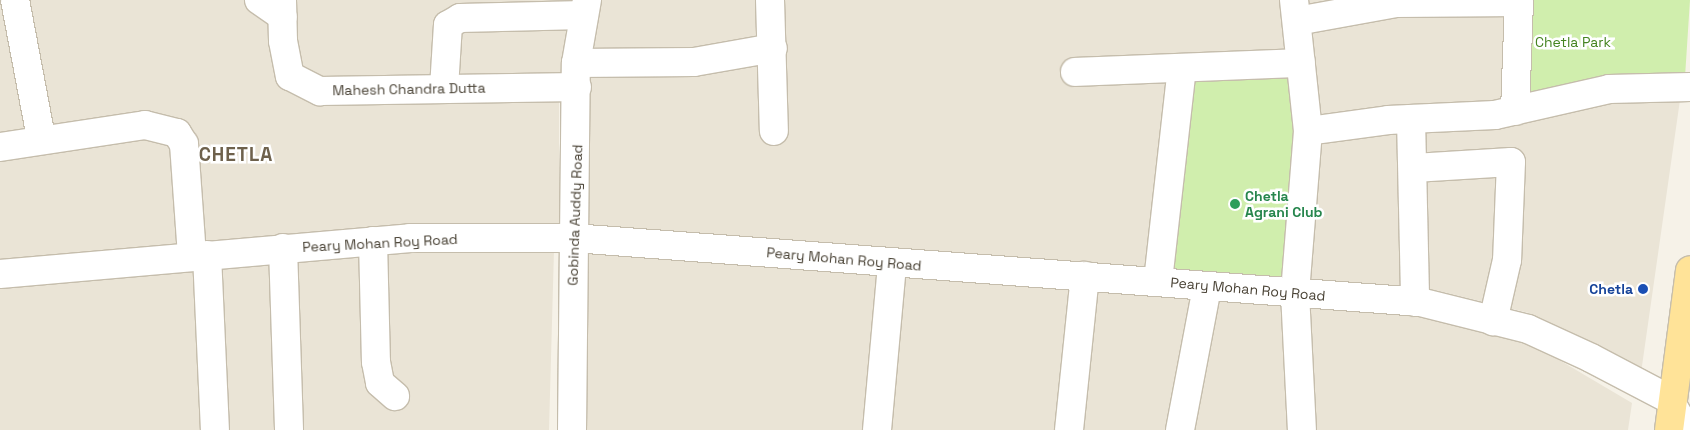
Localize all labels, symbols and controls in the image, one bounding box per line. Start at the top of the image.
park label: Chetla Park [1535,34,1611,50]
street label: Mahesh Chandra Dutta [332,79,486,99]
district label: CHETLA [198,144,274,166]
street label: Gobinda Auddy Road [564,144,586,286]
place label: Chetla Agrani Club [1245,188,1322,220]
marker: Chetla Agrani Club [1229,198,1241,210]
street label: Peary Mohan Roy Road [302,231,458,255]
street label: Peary Mohan Roy Road [766,244,922,274]
street label: Peary Mohan Roy Road [1170,274,1326,304]
place label: Chetla [1589,281,1633,297]
marker: Chetla [1637,283,1649,295]

